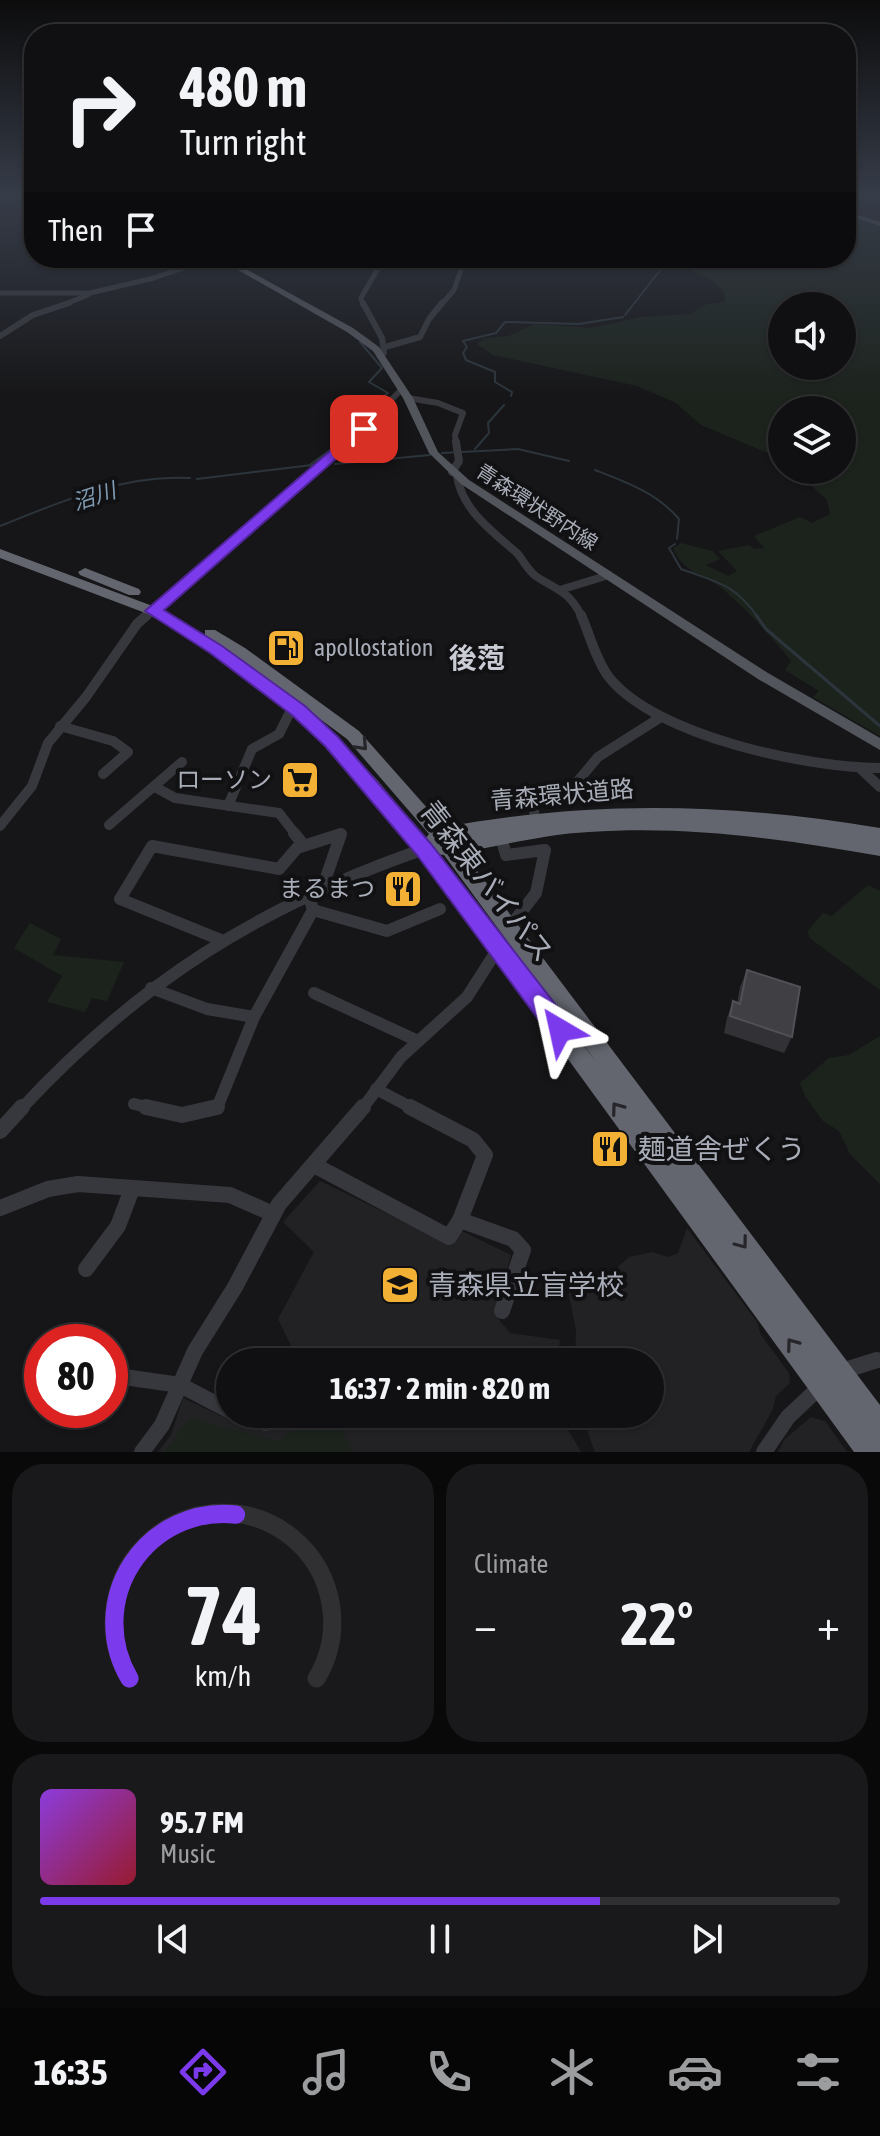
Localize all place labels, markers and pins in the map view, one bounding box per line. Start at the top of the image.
pin [330,395,398,463]
fuel station icon: apollostation [265,627,307,669]
place label: apollostation [314,634,433,661]
supermarket icon: ローソン [279,759,321,801]
place label: ローソン [176,766,272,793]
restaurant icon: まるまつ [382,868,424,910]
place label: まるまつ [279,875,375,902]
restaurant icon: 麺道舎ぜくう [589,1128,631,1170]
place label: 麺道舎ぜくう [638,1133,805,1165]
school or university icon: 青森県立盲学校 [379,1264,421,1306]
place label: 青森県立盲学校 [428,1269,624,1301]

